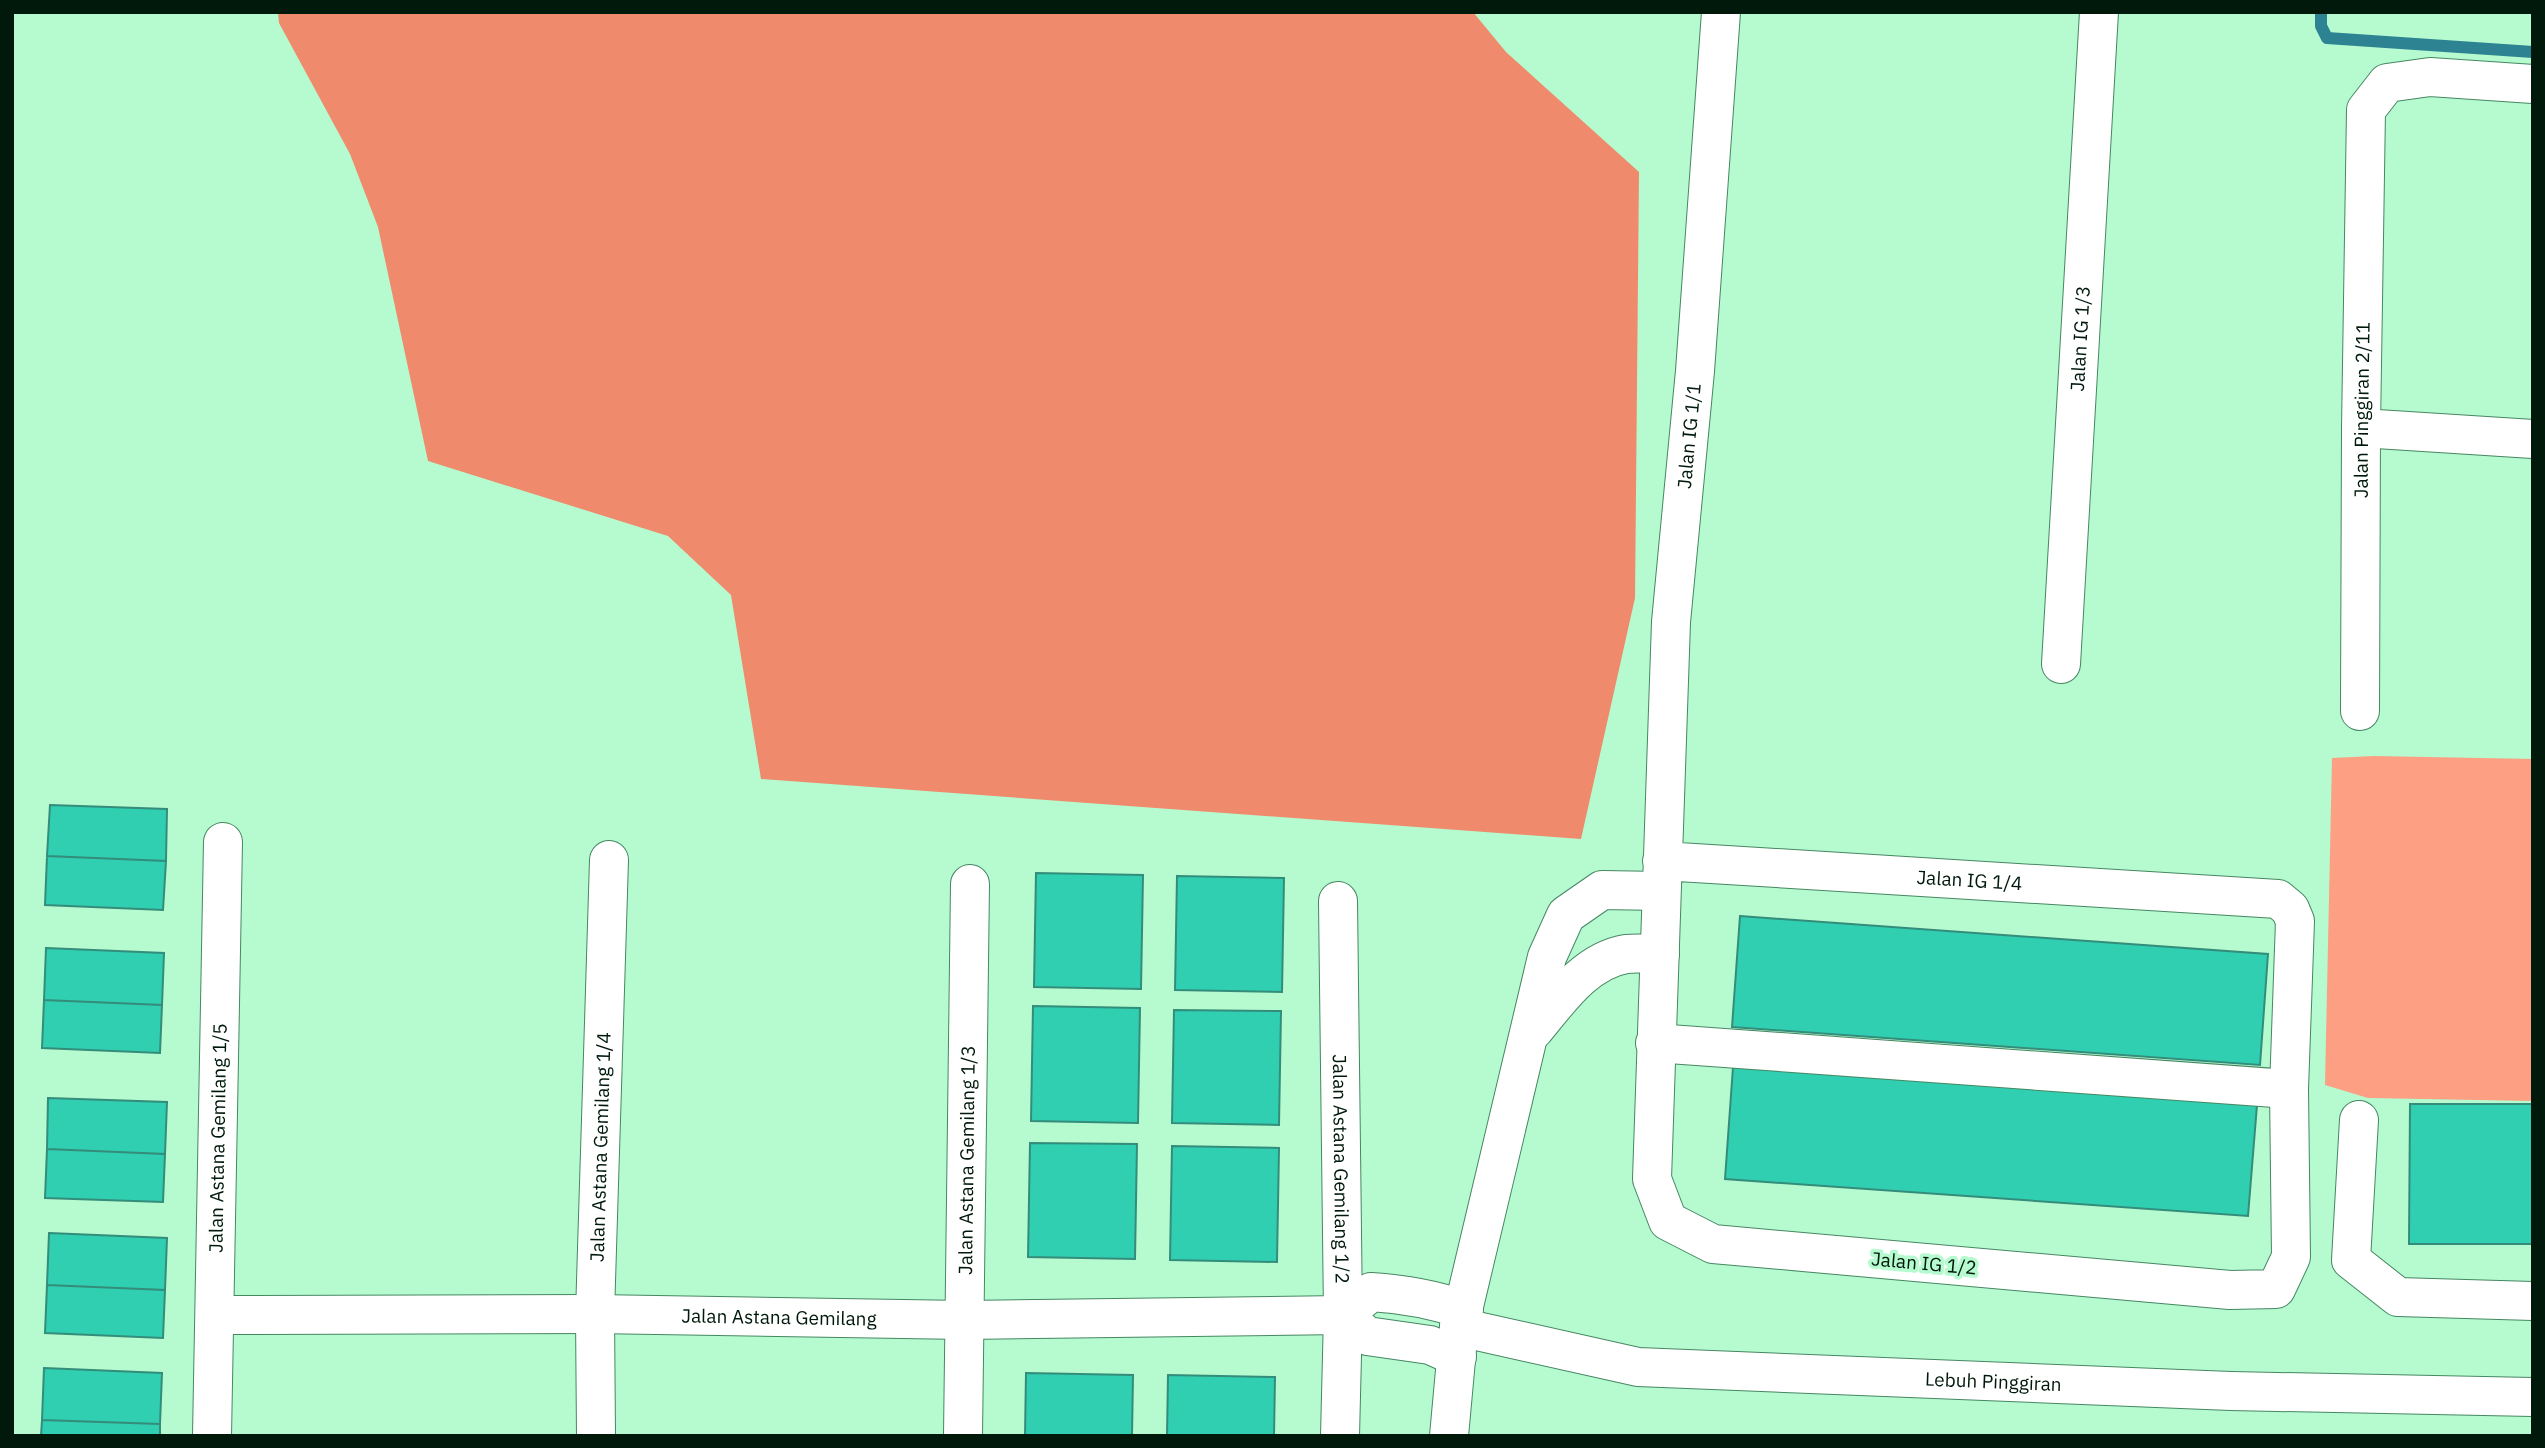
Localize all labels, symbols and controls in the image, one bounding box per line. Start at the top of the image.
street label: Jalan IG 1/3 [2065,285,2095,392]
street label: Jalan Pinggiran 2/11 [2349,322,2375,498]
street label: Jalan IG 1/1 [1672,382,1706,490]
street label: Jalan IG 1/4 [1916,865,2023,895]
street label: Jalan Astana Gemilang 1/5 [203,1023,232,1253]
street label: Jalan Astana Gemilang 1/4 [585,1032,616,1262]
street label: Jalan Astana Gemilang 1/3 [953,1045,980,1275]
street label: Jalan Astana Gemilang 1/2 [1328,1054,1355,1284]
street label: Jalan IG 1/2 [1870,1246,1978,1280]
street label: Jalan Astana Gemilang [681,1303,877,1331]
street label: Lebuh Pinggiran [1925,1367,2062,1396]

